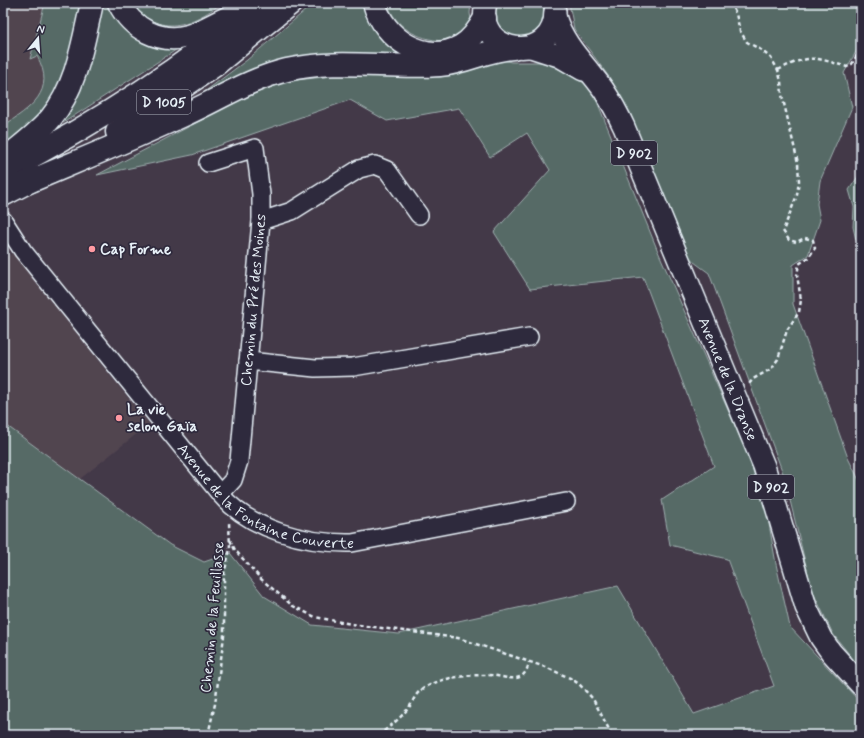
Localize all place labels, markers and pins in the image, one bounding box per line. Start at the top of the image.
place label: Cap Forme [100,240,171,260]
marker: Cap Forme [87,244,97,254]
place label: La vie selon Gaïa [126,400,198,437]
marker: La vie selon Gaïa [114,413,124,423]

